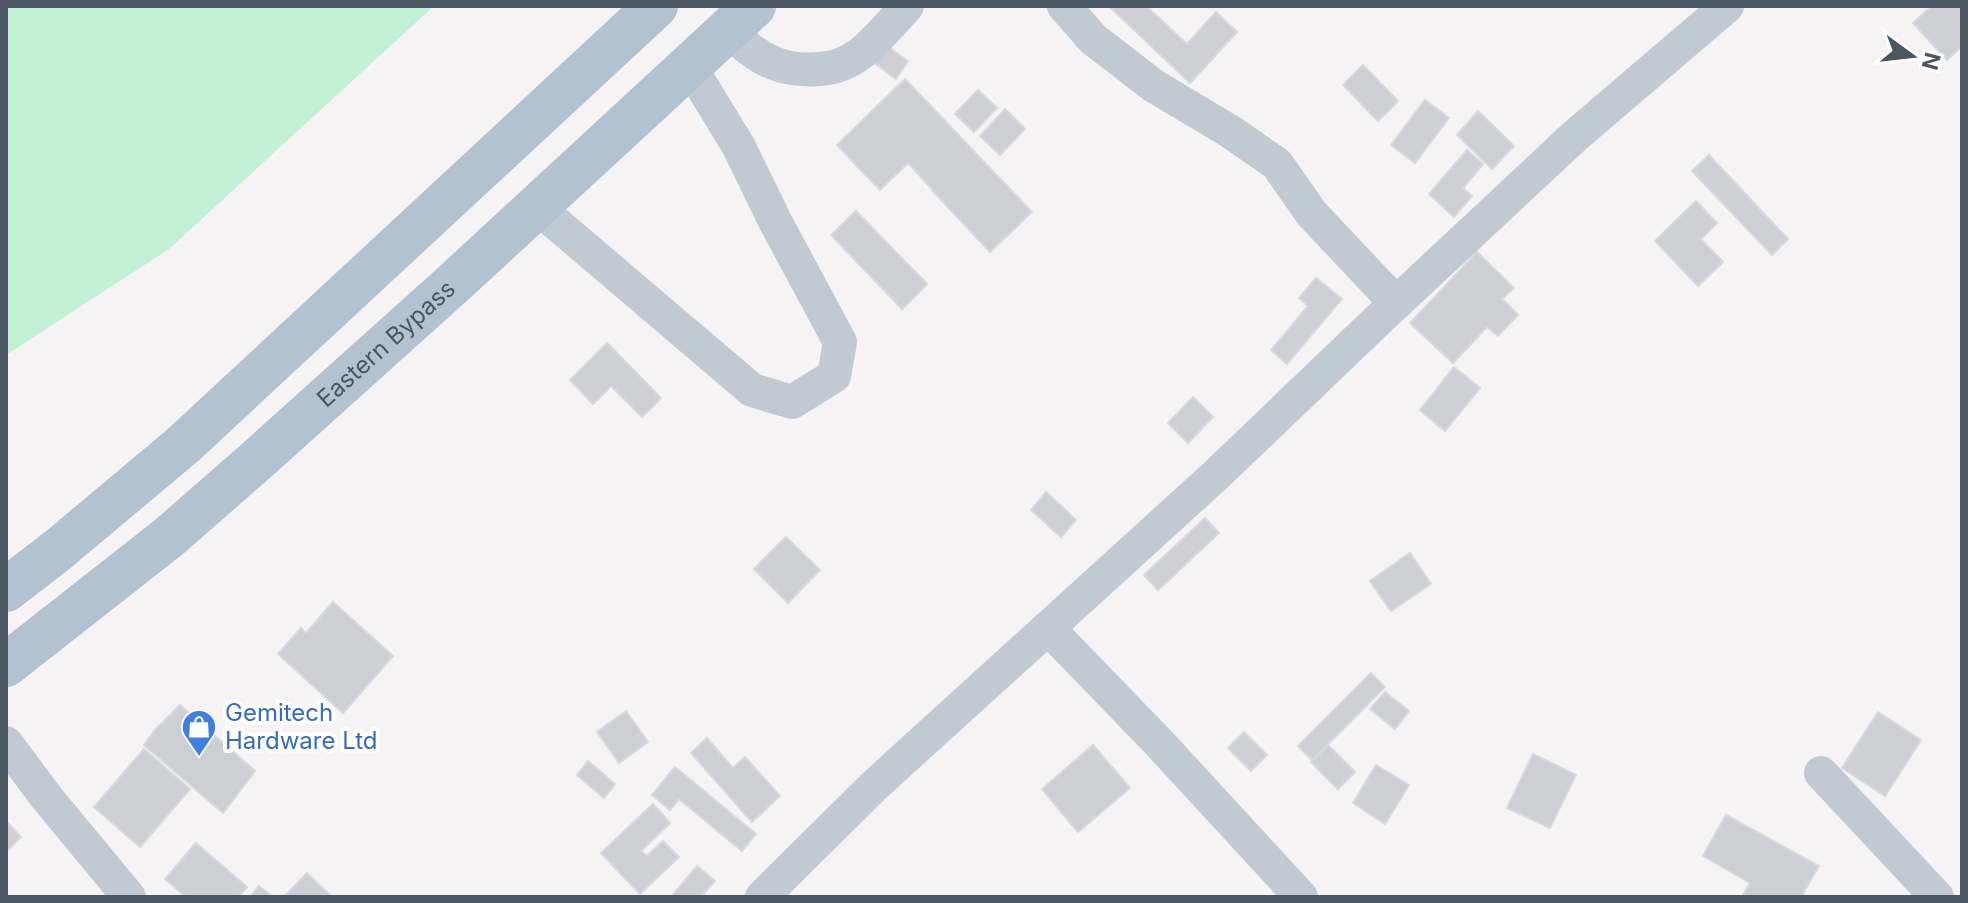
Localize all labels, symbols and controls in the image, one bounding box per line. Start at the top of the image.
north arrow [1872,16,1952,96]
text: N [1917,50,1946,73]
street label: Eastern Bypass [311,274,461,413]
place label: Gemitech Hardware Ltd [225,698,377,755]
shop icon: Gemitech Hardware Ltd [180,708,218,758]

